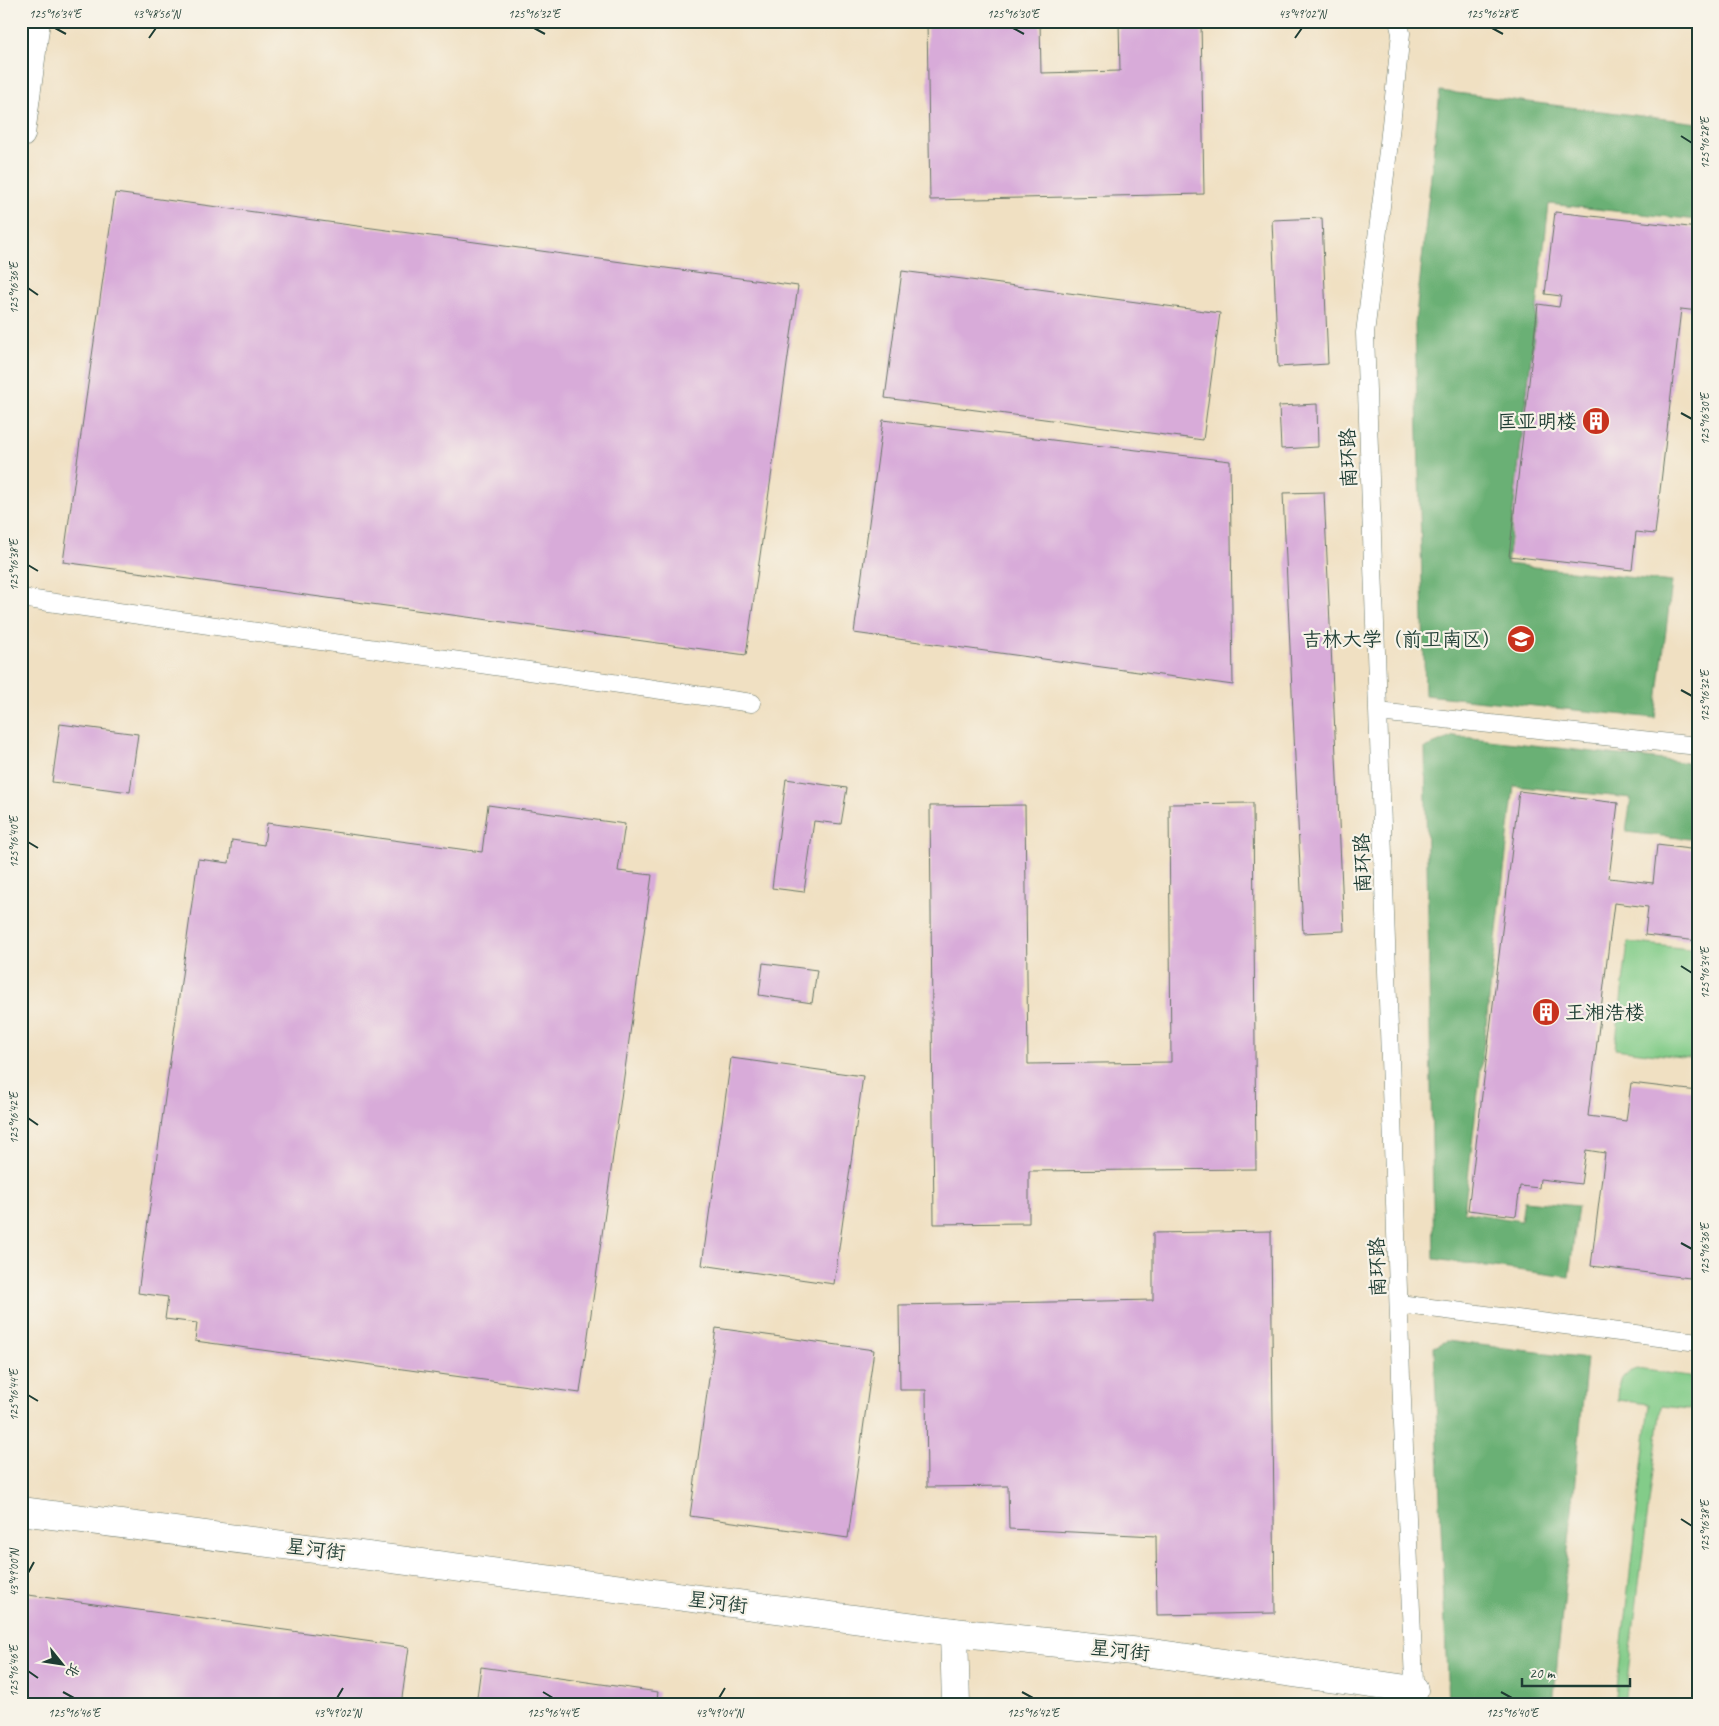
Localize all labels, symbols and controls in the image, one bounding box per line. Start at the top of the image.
text: 125°16'34"E [29,6,83,22]
text: 43°48'56"N [132,6,181,22]
text: 125°16'32"E [508,6,562,22]
text: 125°16'30"E [987,6,1041,22]
text: 43°49'02"N [1278,6,1327,22]
text: 125°16'28"E [1466,6,1520,22]
text: 125°16'28"E [1697,115,1713,169]
text: 125°16'36"E [6,260,22,314]
text: 125°16'30"E [1697,391,1713,445]
building icon: 匡亚明楼 [1581,406,1611,436]
place label: 匡亚明楼 [1497,409,1577,434]
street label: 南环路 [1335,427,1362,488]
text: 125°16'38"E [6,537,22,591]
school or university icon: 吉林大学（前卫南区） [1506,624,1536,654]
place label: 吉林大学（前卫南区） [1302,627,1502,652]
text: 125°16'32"E [1697,668,1713,722]
text: 125°16'40"E [6,814,22,868]
street label: 南环路 [1349,832,1376,893]
text: 125°16'34"E [1697,945,1713,999]
building icon: 王湘浩楼 [1531,997,1561,1027]
place label: 王湘浩楼 [1565,1000,1645,1025]
text: 125°16'42"E [6,1090,22,1144]
text: 125°16'36"E [1697,1221,1713,1275]
street label: 南环路 [1364,1236,1391,1297]
text: 125°16'44"E [6,1367,22,1421]
text: 125°16'38"E [1697,1498,1713,1552]
street label: 星河街 [285,1533,347,1566]
text: 43°49'00"N [6,1548,22,1597]
street label: 星河街 [687,1586,749,1619]
street label: 星河街 [1089,1635,1151,1666]
north arrow [38,1638,88,1688]
text: 125°16'46"E [6,1643,22,1697]
scale bar [1522,1656,1629,1688]
text: 北 [62,1660,84,1681]
text: 20 m [1529,1664,1556,1683]
text: 125°16'46"E [48,1705,102,1721]
text: 43°49'02"N [313,1705,362,1721]
text: 125°16'44"E [527,1705,581,1721]
text: 43°49'04"N [695,1705,744,1721]
text: 125°16'42"E [1007,1705,1061,1721]
text: 125°16'40"E [1486,1705,1540,1721]

